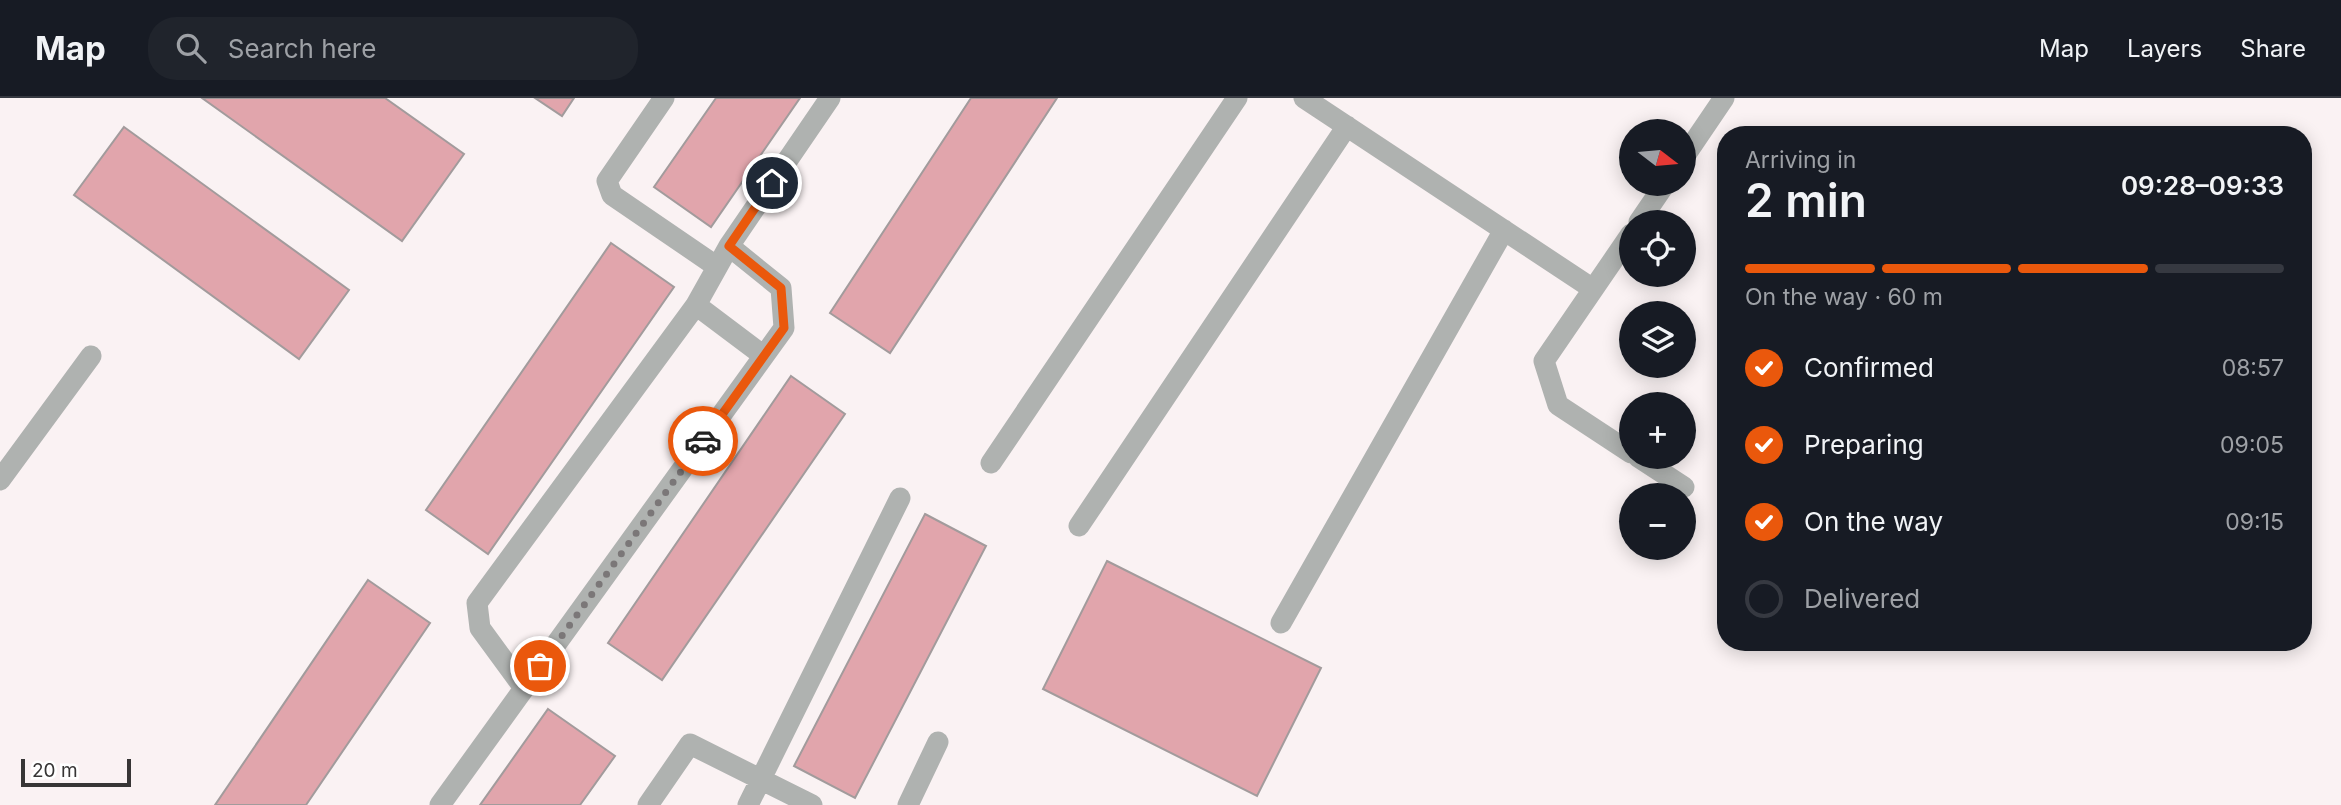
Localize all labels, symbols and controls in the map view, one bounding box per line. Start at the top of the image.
search box [148,17,638,80]
text: Map [35,28,106,68]
icon: search [172,29,210,67]
text: Search here [228,33,376,64]
text: Map [2039,34,2089,63]
text: Layers [2127,34,2202,63]
text: Share [2240,34,2306,63]
north arrow [1619,119,1696,196]
map controls [1619,119,1696,560]
text: Arriving in [1745,146,1856,174]
pin [742,153,802,213]
icon: home [753,164,791,202]
text: 09:28–09:33 [2121,170,2284,201]
text: 2 min [1745,172,1867,228]
button: locate [1619,210,1696,287]
text: On the way · 60 m [1745,283,1943,311]
button: layers [1619,301,1696,378]
icon: check [1745,349,1783,387]
text: Confirmed [1804,352,1934,383]
text: 08:57 [2222,354,2284,382]
button: + [1619,392,1696,469]
courier [668,406,738,476]
icon: car [684,422,722,460]
icon: check [1745,426,1783,464]
text: Preparing [1804,429,1924,460]
text: 09:05 [2220,431,2284,459]
button: − [1619,483,1696,560]
icon: check [1745,503,1783,541]
text: On the way [1804,506,1943,537]
text: 09:15 [2225,508,2284,536]
text: Delivered [1804,583,1920,614]
pin [510,636,570,696]
icon: bag [521,647,559,685]
scale bar [21,756,131,788]
text: 20 m [32,759,78,782]

